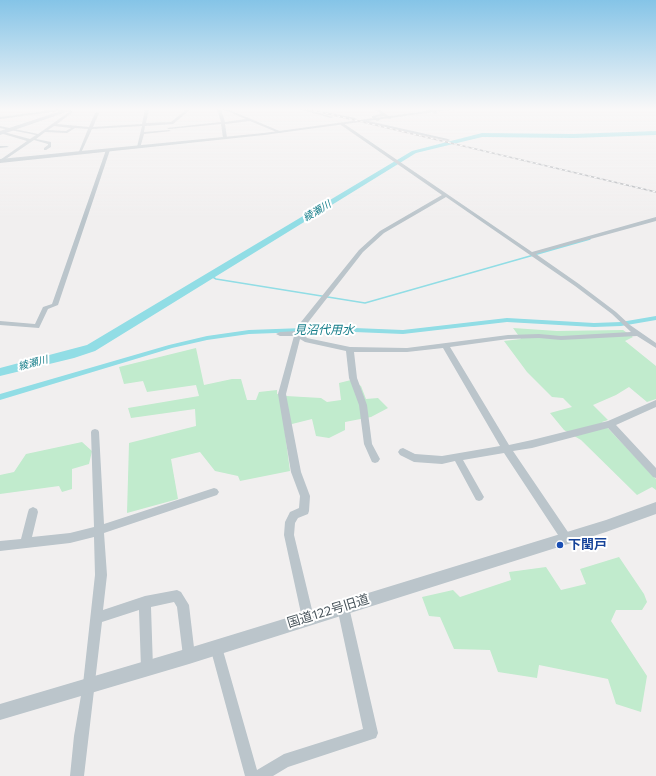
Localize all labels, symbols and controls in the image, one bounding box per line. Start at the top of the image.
water label: 綾瀬川 [301,198,333,224]
water label: 見沼代用水 [294,323,354,337]
water label: 綾瀬川 [17,353,49,373]
place label: 下閏戸 [568,537,607,553]
marker: 下閏戸 [555,540,565,550]
street label: 国道122号旧道 [285,591,371,631]

